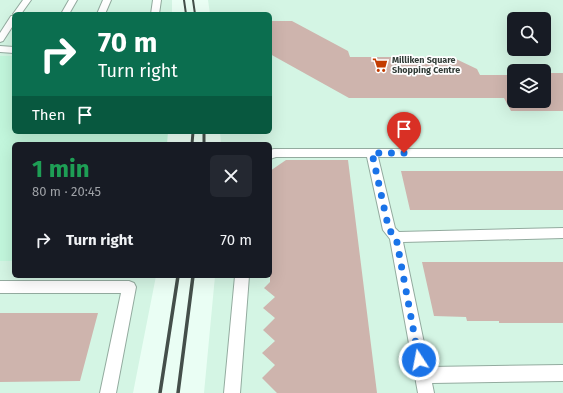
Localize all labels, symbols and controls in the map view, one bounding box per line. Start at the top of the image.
map controls [507,12,551,108]
button: search [507,12,551,56]
text: 70 m [98,26,157,59]
icon: right [32,28,84,80]
place label: Milliken Square Shopping Centre [392,55,460,75]
supermarket icon: Milliken Square Shopping Centre [371,56,389,74]
text: Turn right [98,60,178,82]
button: layers [507,64,551,108]
icon: arrive [74,104,96,126]
text: Then [32,106,66,124]
pin [387,112,421,153]
icon: arrive [393,118,415,140]
text: 1 min [32,155,90,183]
button: close [210,155,252,197]
text: 80 m · 20:45 [32,184,101,199]
icon: right [32,229,54,251]
text: Turn right [66,231,133,249]
text: 70 m [220,231,252,249]
position arrow [398,339,440,381]

